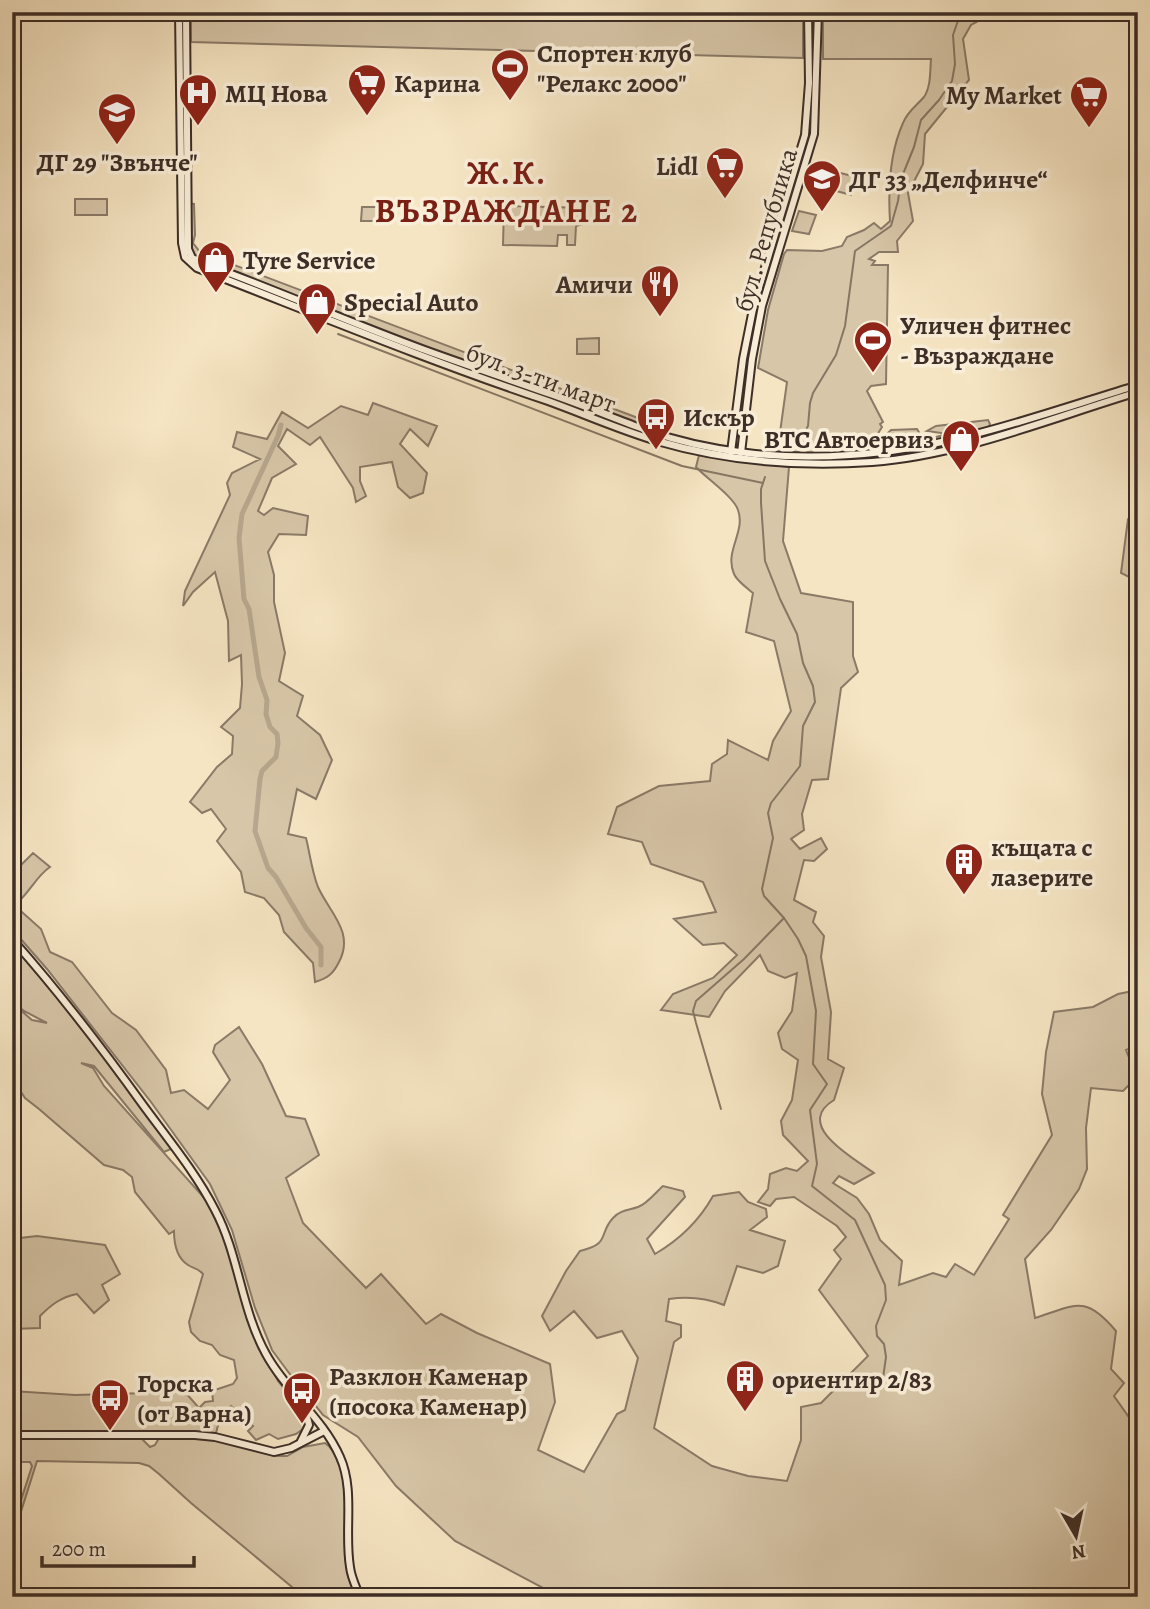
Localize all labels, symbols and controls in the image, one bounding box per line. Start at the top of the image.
place label: Спортен клуб "Релакс 2000" [537,36,692,101]
sports icon: Спортен клуб "Релакс 2000" [489,47,531,102]
supermarket icon: Карина [346,62,388,117]
place label: Карина [394,66,481,101]
hospital icon: МЦ Нова [177,72,219,127]
supermarket icon: My Market [1068,74,1110,129]
place label: МЦ Нова [225,76,328,111]
place label: My Market [946,78,1062,113]
school or university icon: ДГ 29 "Звънче" [96,91,138,146]
street label: бул. Република [726,144,806,316]
place label: ДГ 29 "Звънче" [36,145,198,180]
supermarket icon: Lidl [704,145,746,200]
place label: Lidl [656,149,698,184]
district label: Ж.К. ВЪЗРАЖДАНЕ 2 [375,150,639,233]
school or university icon: ДГ 33 „Делфинче“ [801,158,843,213]
place label: ДГ 33 „Делфинче“ [849,162,1048,197]
shop icon: Tyre Service [195,239,237,294]
place label: Tyre Service [243,243,375,278]
restaurant icon: Амичи [639,263,681,318]
place label: Амичи [555,267,633,302]
shop icon: Special Auto [296,281,338,336]
place label: Special Auto [344,285,479,320]
place label: Уличен фитнес - Възраждане [900,308,1071,373]
sports icon: Уличен фитнес - Възраждане [852,319,894,374]
street label: бул. 3-ти март [461,335,622,422]
bus stop icon: Искър [635,396,677,451]
place label: Искър [683,400,755,435]
shop icon: ВТС Автоервиз [940,418,982,473]
place label: ВТС Автоервиз [764,422,934,457]
place label: къщата с лазерите [990,830,1093,895]
building icon: къщата с лазерите [943,841,985,896]
building icon: ориентир 2/83 [724,1358,766,1413]
place label: Разклон Каменар (посока Каменар) [329,1359,528,1424]
place label: ориентир 2/83 [772,1362,932,1397]
place label: Горска (от Варна) [137,1366,252,1431]
bus stop icon: Разклон Каменар (посока Каменар) [281,1370,323,1425]
bus stop icon: Горска (от Варна) [89,1377,131,1432]
north arrow [1042,1500,1112,1570]
scale bar [42,1525,194,1569]
text: 200 m [52,1535,106,1563]
text: N [1069,1538,1087,1566]

